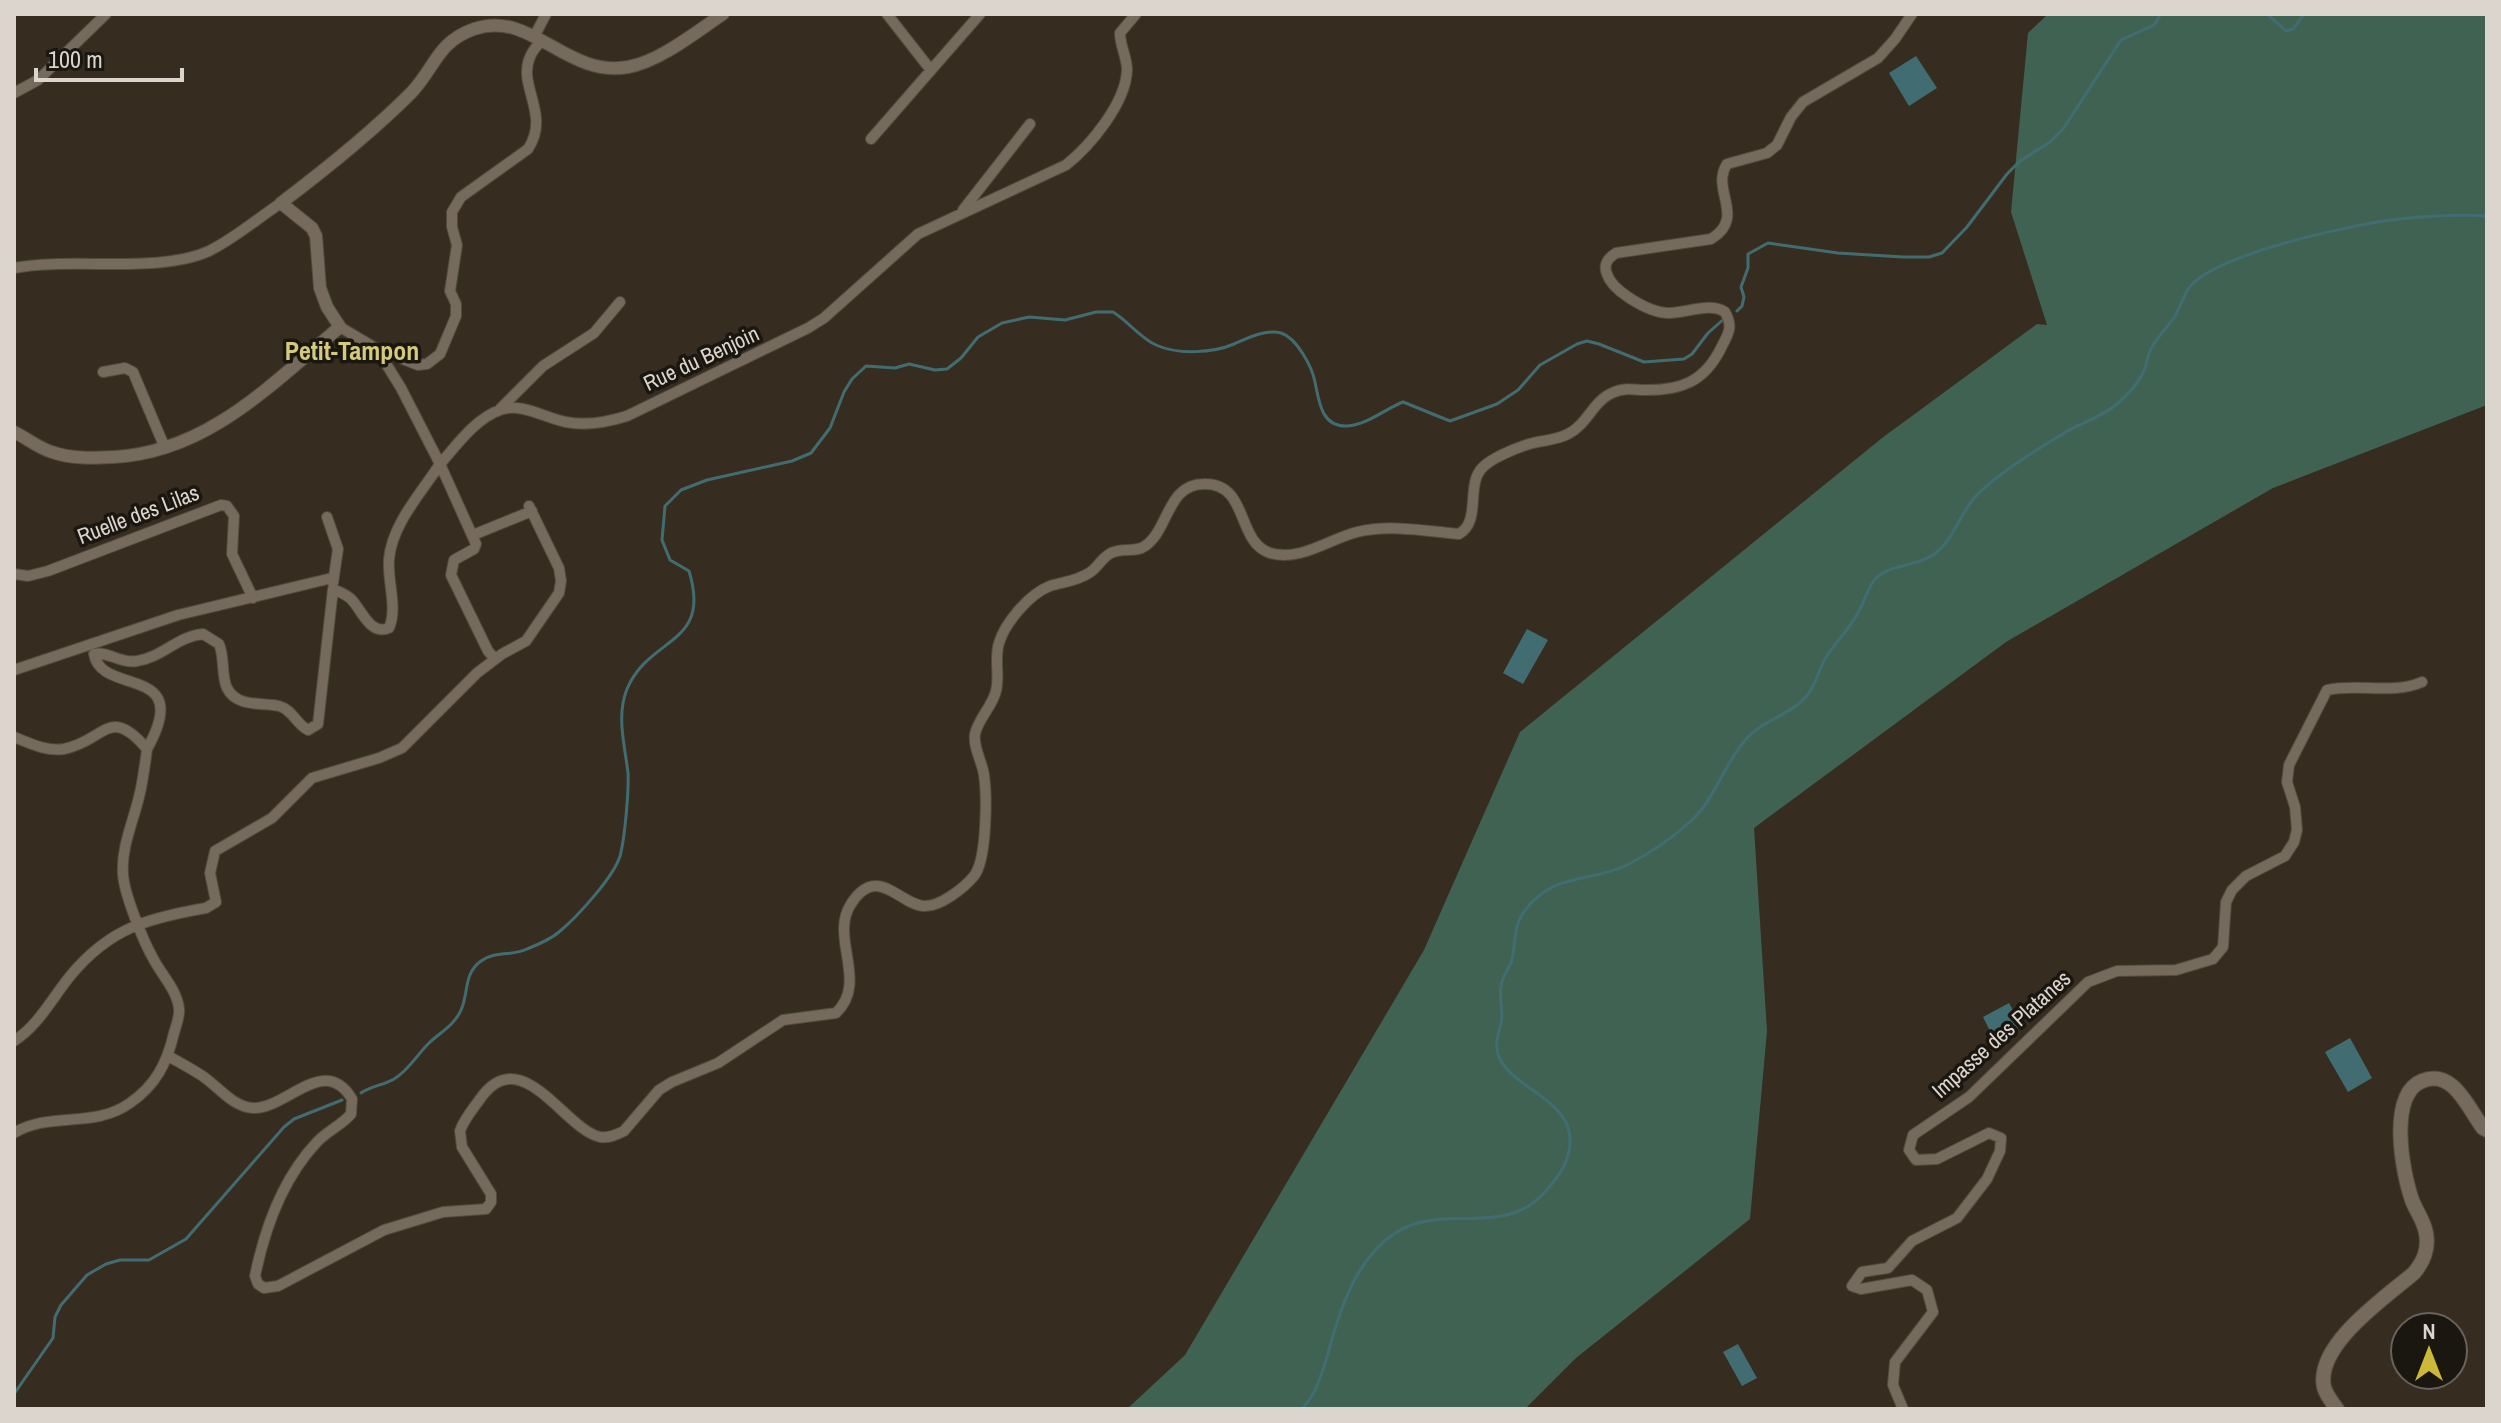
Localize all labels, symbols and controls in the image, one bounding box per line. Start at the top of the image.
scale bar [36,32,182,82]
text: 100 m [48,43,103,75]
street label: Rue du Benjoin [638,318,764,398]
district label: Petit-Tampon [285,333,419,368]
street label: Ruelle des Lilas [73,477,203,551]
street label: Impasse des Platanes [1925,963,2077,1105]
north arrow [2389,1311,2469,1391]
text: N [2422,1316,2436,1346]

